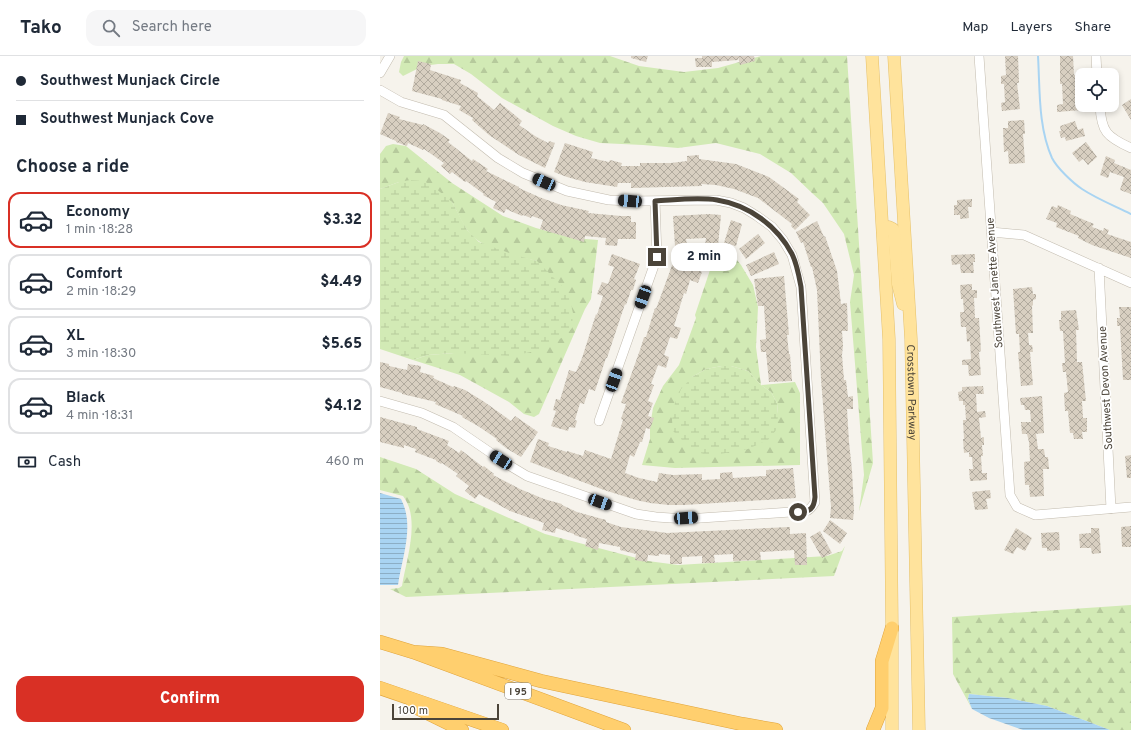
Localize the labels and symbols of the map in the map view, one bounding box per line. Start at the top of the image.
car [531,172,557,192]
car [618,194,642,208]
street label: Southwest Janette Avenue [983,217,1007,349]
callout: 2 min [671,243,737,271]
route end [648,248,666,266]
car [633,284,653,310]
street label: Southwest Devon Avenue [1096,326,1116,450]
street label: Crosstown Parkway [903,344,919,441]
car [604,367,624,393]
car [488,448,514,472]
car [587,492,613,512]
route start [789,503,807,521]
car [674,511,698,525]
road number: I 95 [505,683,531,699]
scale bar [392,702,499,721]

